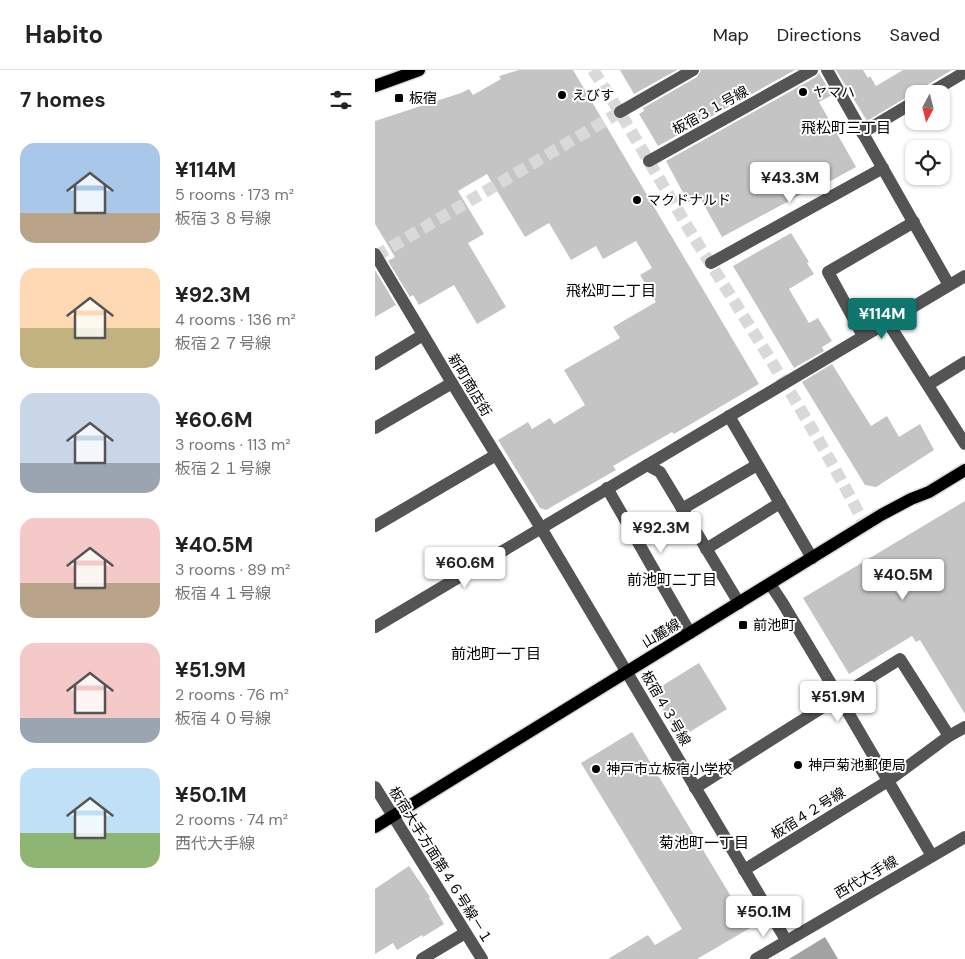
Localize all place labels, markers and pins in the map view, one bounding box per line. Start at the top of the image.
place label: ヤマハ [813,83,855,101]
place label: えびす [572,86,614,104]
marker: ヤマハ [797,86,809,98]
place label: 板宿 [409,89,437,107]
marker: えびす [556,89,568,101]
marker: 板宿 [393,92,405,104]
pin: ¥43.3M [749,162,831,204]
place label: マクドナルド [647,191,731,209]
marker: マクドナルド [631,194,643,206]
pin: ¥114M [847,298,917,340]
pin: ¥92.3M [620,512,702,554]
pin: ¥60.6M [424,546,506,589]
pin: ¥40.5M [862,558,944,601]
place label: 前池町 [753,616,795,634]
marker: 前池町 [737,619,749,631]
pin: ¥51.9M [797,680,879,723]
place label: 神戸菊池郵便局 [808,756,906,774]
marker: 神戸菊池郵便局 [792,759,804,771]
place label: 神戸市立板宿小学校 [606,760,732,778]
marker: 神戸市立板宿小学校 [590,763,602,775]
pin: ¥50.1M [723,896,805,938]

